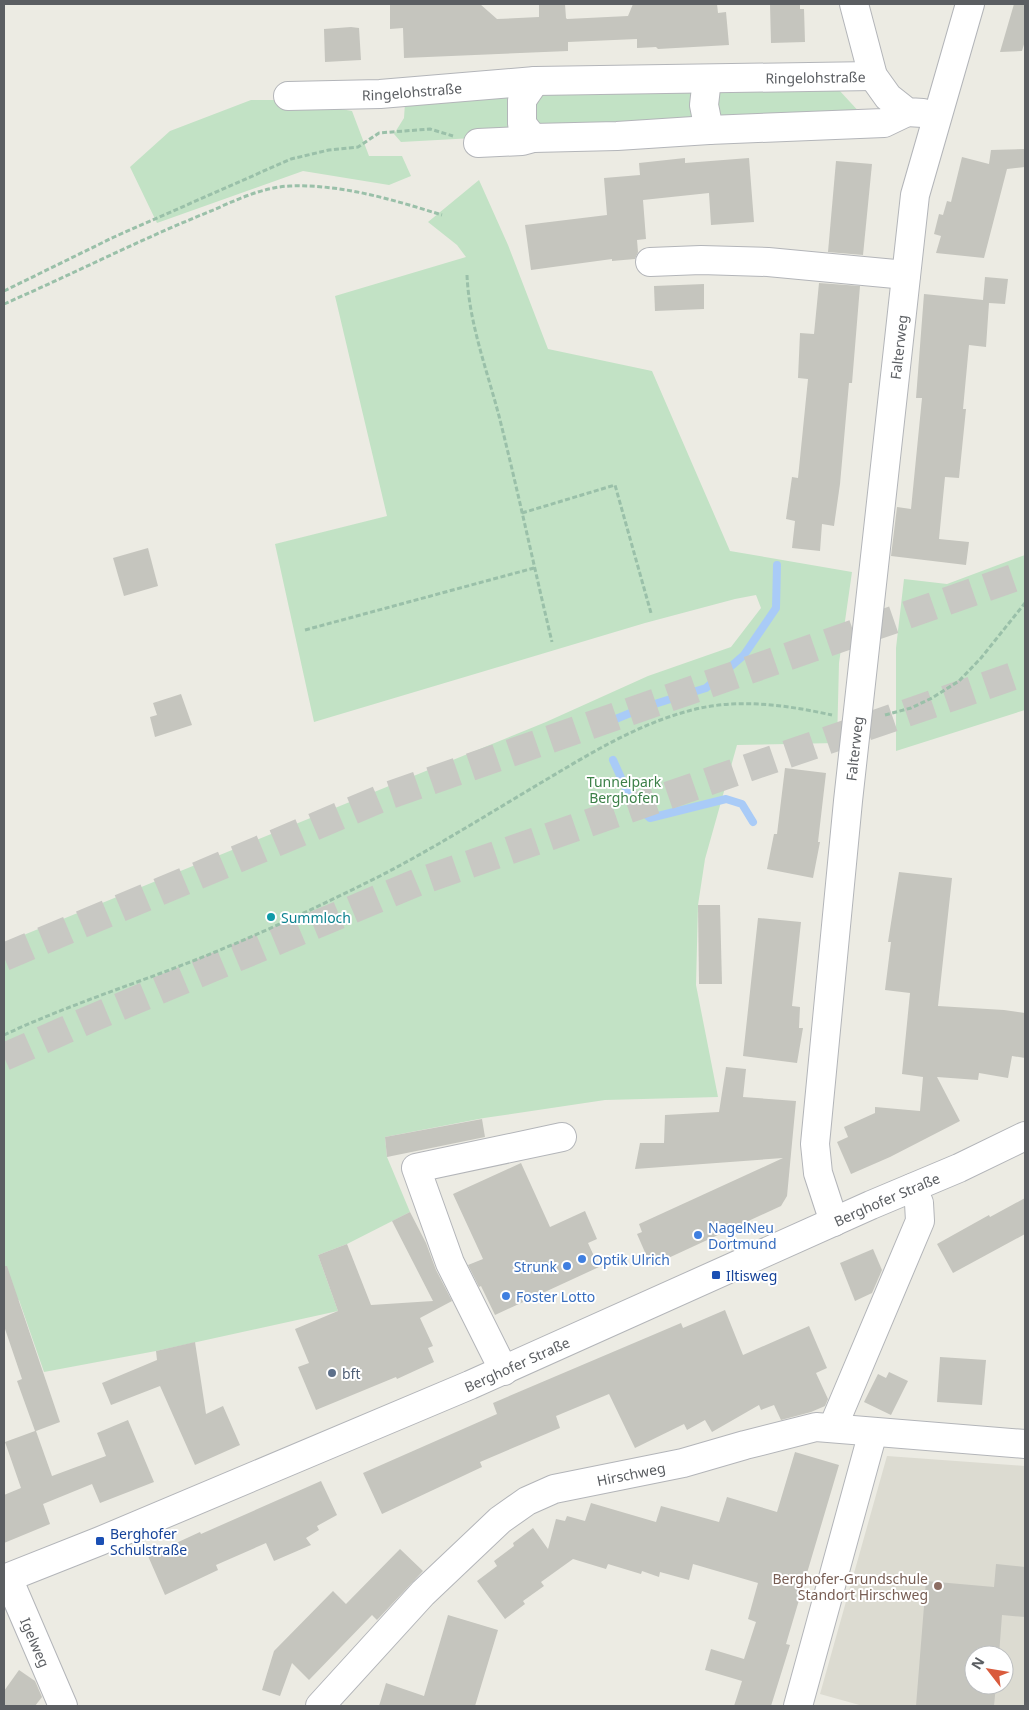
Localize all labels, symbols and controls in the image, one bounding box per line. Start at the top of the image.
street label: Ringelohstraße [765,67,866,87]
street label: Ringelohstraße [362,78,463,104]
street label: Falterweg [885,314,911,380]
street label: Falterweg [841,715,867,782]
park label: Tunnelpark Berghofen [587,772,662,807]
place label: Summloch [281,908,351,927]
marker: Summloch [265,911,277,923]
street label: Berghofer Straße [831,1168,942,1230]
place label: NagelNeu Dortmund [708,1218,777,1253]
marker: NagelNeu Dortmund [692,1229,704,1241]
place label: Optik Ulrich [592,1250,670,1269]
marker: Optik Ulrich [576,1253,588,1265]
place label: Strunk [514,1257,558,1276]
marker: Strunk [561,1260,573,1272]
place label: Iltisweg [726,1266,777,1285]
marker: Iltisweg [710,1269,722,1281]
place label: Foster Lotto [516,1287,595,1306]
marker: Foster Lotto [500,1290,512,1302]
street label: Berghofer Straße [461,1332,572,1396]
place label: bft [342,1364,360,1383]
marker: bft [326,1367,338,1379]
street label: Hirschweg [595,1457,667,1490]
place label: Berghofer Schulstraße [110,1524,187,1559]
marker: Berghofer Schulstraße [94,1535,106,1547]
place label: Berghofer-Grundschule Standort Hirschweg [773,1569,928,1604]
marker: Berghofer-Grundschule Standort Hirschweg [932,1580,944,1592]
street label: Igelweg [17,1614,55,1670]
north arrow [964,1645,1014,1695]
text: N [966,1653,989,1673]

